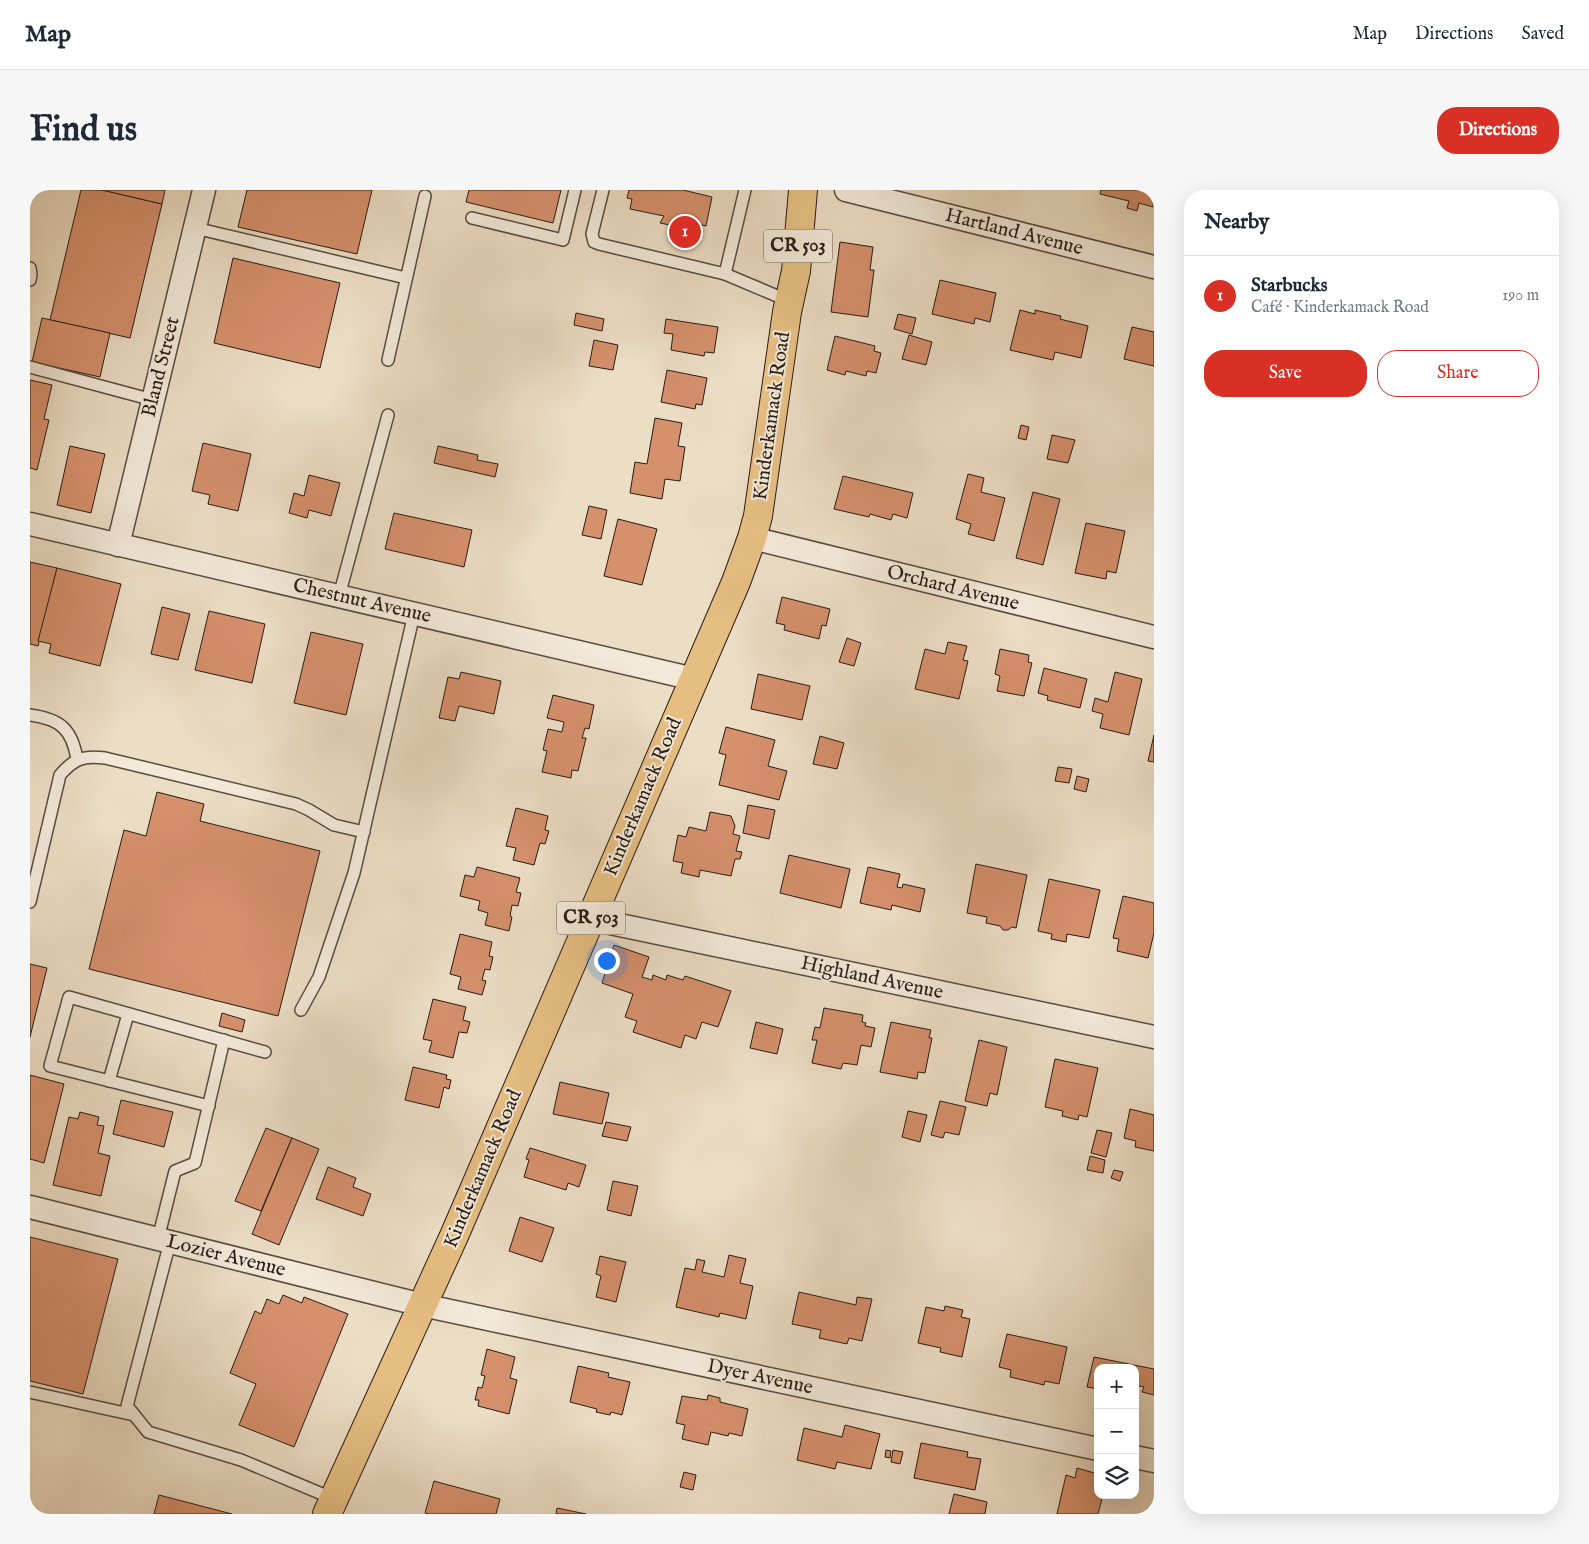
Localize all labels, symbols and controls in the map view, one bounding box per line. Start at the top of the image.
text: Map [25,19,71,50]
text: Map [1353,23,1387,46]
text: Directions [1415,23,1493,46]
text: Saved [1521,23,1564,46]
button: Directions [1437,107,1559,154]
text: Find us [30,108,137,153]
street label: Hartland Avenue [943,203,1085,261]
text: Nearby [1204,209,1269,236]
pin: 1 [669,213,701,251]
road number: CR 503 [764,230,832,262]
text: Starbucks [1251,274,1327,298]
text: 1 [1217,286,1223,306]
text: 190 m [1502,286,1539,306]
text: Café · Kinderkamack Road [1251,298,1429,318]
street label: Bland Street [136,314,186,420]
street label: Kinderkamack Road [748,330,796,502]
button: Save [1204,350,1367,397]
button: Share [1377,350,1539,397]
street label: Orchard Avenue [884,560,1022,616]
street label: Chestnut Avenue [290,573,434,629]
street label: Kinderkamack Road [598,714,688,880]
road number: CR 503 [557,901,625,934]
your location [594,948,620,974]
street label: Highland Avenue [799,951,945,1005]
street label: Kinderkamack Road [438,1086,528,1252]
street label: Lozier Avenue [164,1229,288,1283]
street label: Dyer Avenue [705,1354,815,1400]
map controls [1094,1364,1139,1499]
button: + [1094,1364,1139,1409]
button: − [1094,1409,1139,1454]
button: layers [1094,1454,1139,1499]

